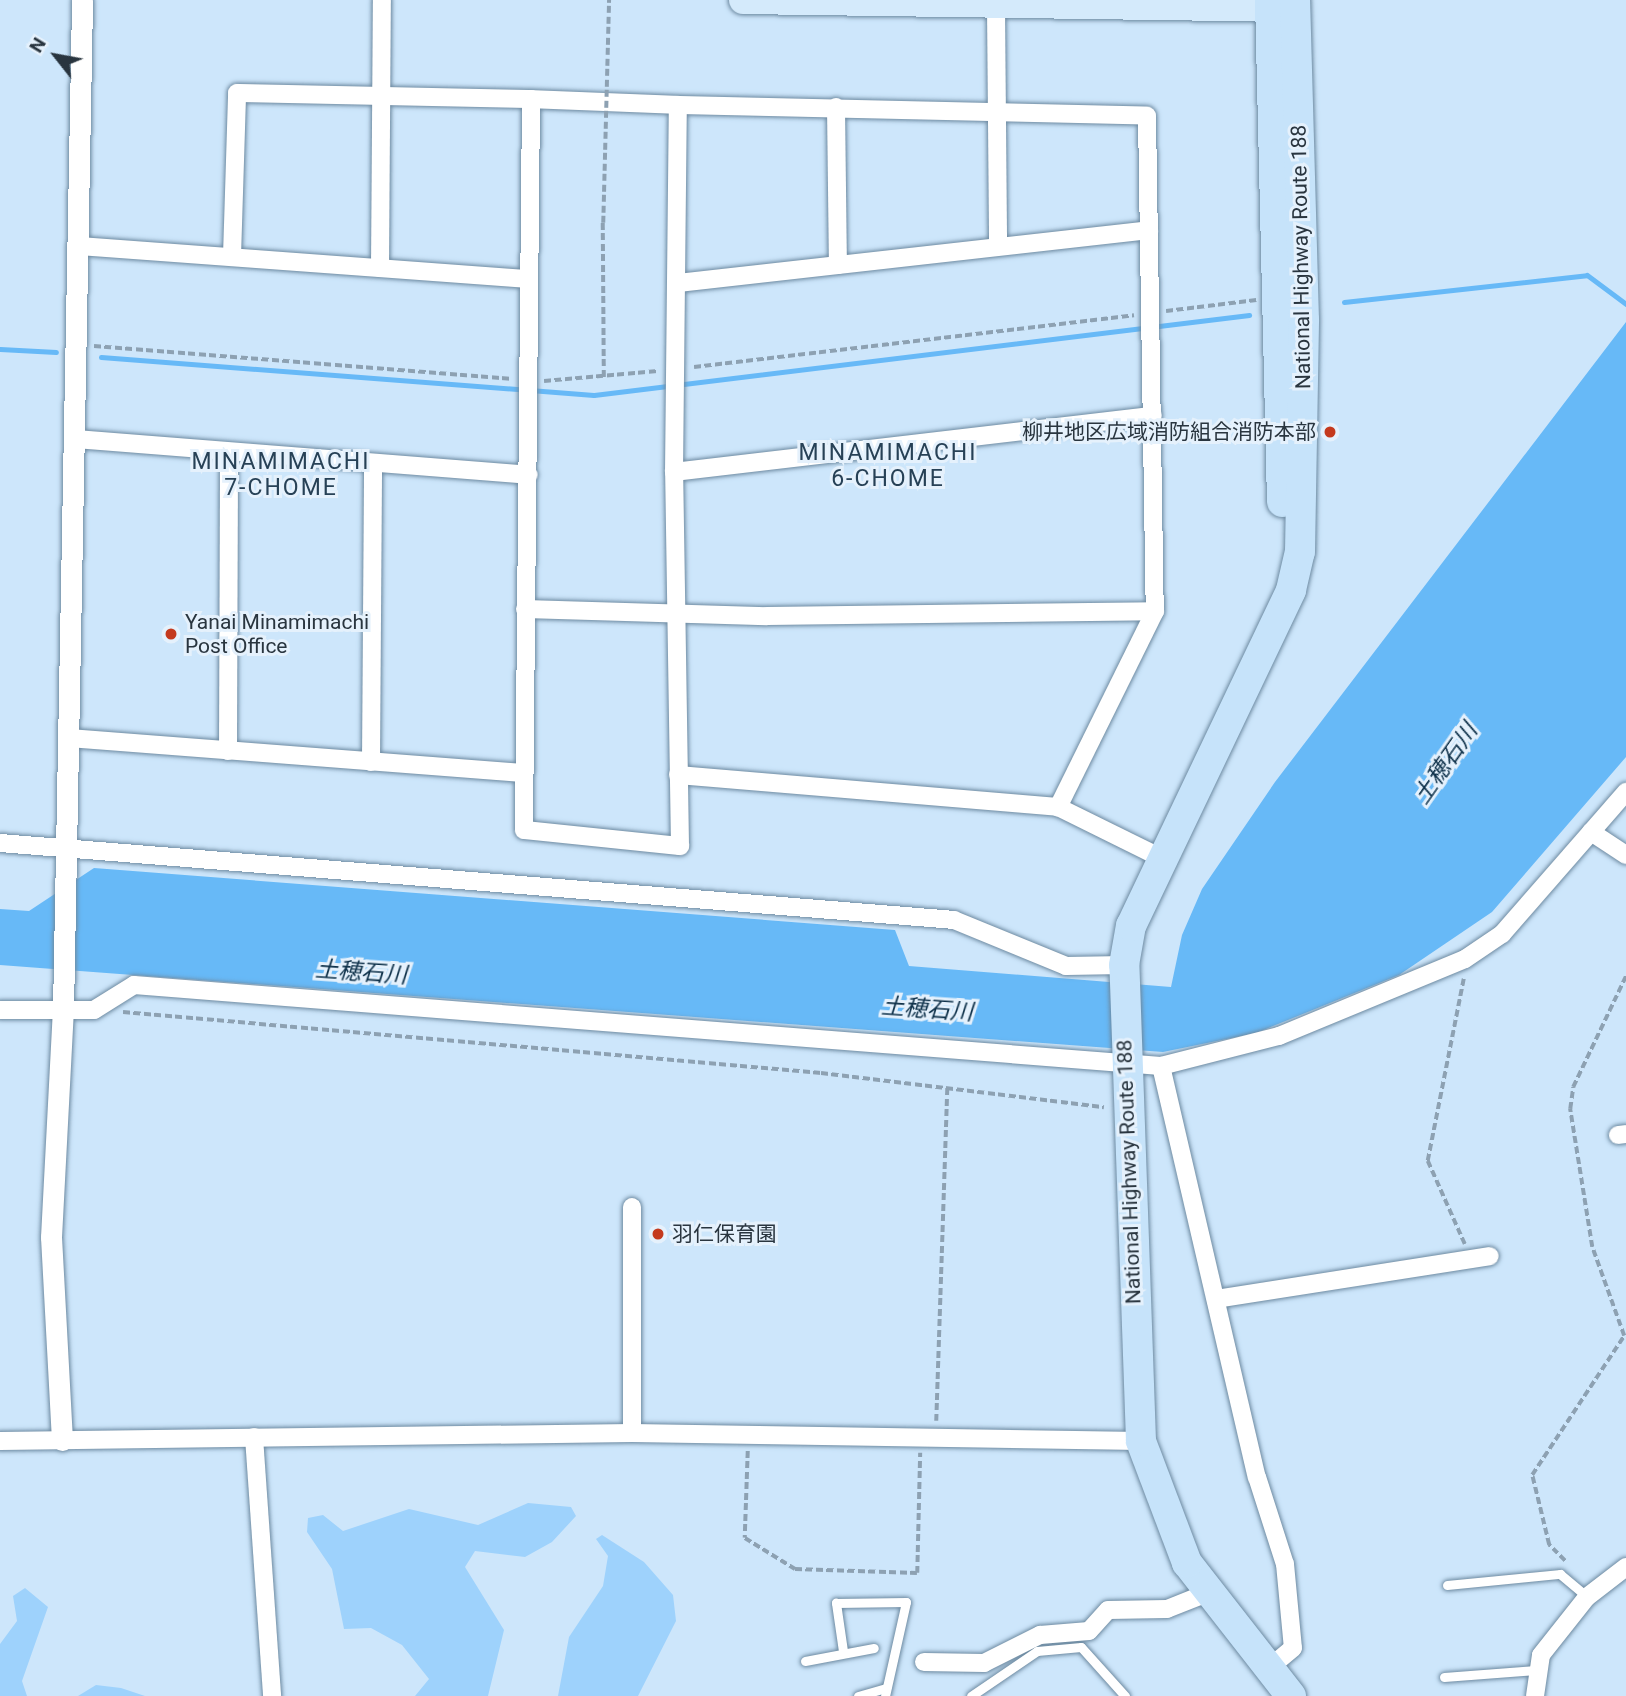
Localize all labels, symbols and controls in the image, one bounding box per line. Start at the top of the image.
north arrow [21,21,91,91]
text: N [24,33,51,57]
street label: National Highway Route 188 [1286,125,1316,389]
place label: 柳井地区広域消防組合消防本部 [1022,419,1316,445]
marker: 柳井地区広域消防組合消防本部 [1322,424,1338,440]
district label: MINAMIMACHI 6-CHOME [800,439,976,493]
district label: MINAMIMACHI 7-CHOME [193,448,369,502]
place label: Yanai Minamimachi Post Office [185,609,369,659]
marker: Yanai Minamimachi Post Office [163,626,179,642]
water label: 土穂石川 [1408,718,1484,810]
water label: 土穂石川 [314,956,408,990]
water label: 土穂石川 [880,993,974,1027]
street label: National Highway Route 188 [1112,1039,1146,1305]
place label: 羽仁保育園 [672,1221,777,1247]
marker: 羽仁保育園 [650,1226,666,1242]

